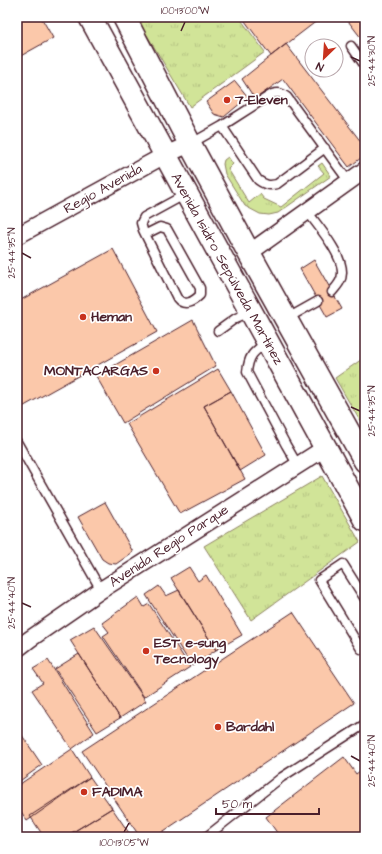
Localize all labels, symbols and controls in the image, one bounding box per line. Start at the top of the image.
text: 100°13'00"W [161,4,210,18]
text: 25°44'30"N [365,36,379,86]
north arrow [304,38,344,78]
text: N [314,58,326,75]
place label: 7-Eleven [234,90,288,110]
marker: 7-Eleven [222,95,232,105]
street label: Regio Avenida [60,159,146,219]
street label: Avenida Isidro Sepúlveda Martínez [166,169,288,369]
text: 25°44'35"N [5,227,19,279]
place label: Heman [91,307,132,327]
marker: Heman [78,312,88,322]
place label: MONTACARGAS [44,361,148,381]
marker: MONTACARGAS [151,366,161,376]
text: 25°44'35"N [365,385,379,437]
street label: Avenida Regio Parque [105,500,233,592]
text: 25°44'40"N [5,577,19,629]
place label: EST e-sung Tecnology [153,633,227,670]
marker: EST e-sung Tecnology [141,646,151,656]
place label: Bardahl [226,717,275,737]
marker: Bardahl [213,722,223,732]
text: 25°44'40"N [365,735,379,787]
place label: FADIMA [92,782,143,802]
marker: FADIMA [79,787,89,797]
scale bar [216,790,319,816]
text: 50 m [222,796,253,813]
text: 100°13'05"W [99,836,149,850]

